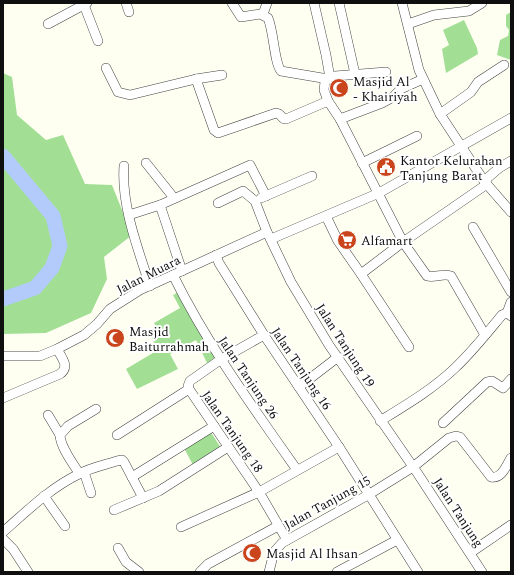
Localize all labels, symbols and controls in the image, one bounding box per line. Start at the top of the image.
place label: Masjid Al - Khairiyah [353,72,418,107]
mosque icon: Masjid Al - Khairiyah [328,77,350,99]
place label: Kantor Kelurahan Tanjung Barat [400,151,503,186]
public building icon: Kantor Kelurahan Tanjung Barat [375,156,397,178]
supermarket icon: Alfamart [336,229,358,251]
place label: Alfamart [361,231,413,251]
street label: Jalan Muara [113,250,185,300]
street label: Jalan Tanjung 19 [311,300,380,392]
place label: Masjid Baiturrahmah [129,322,210,357]
street label: Jalan Tanjung 16 [266,323,337,414]
mosque icon: Masjid Baiturrahmah [104,327,126,349]
street label: Jalan Tanjung 26 [213,332,284,423]
street label: Jalan Tanjung 18 [196,386,268,477]
street label: Jalan Tanjung 15 [281,471,374,535]
street label: Jalan Tanjung [428,474,488,552]
mosque icon: Masjid Al Ihsan [241,542,263,564]
place label: Masjid Al Ihsan [266,544,358,564]

